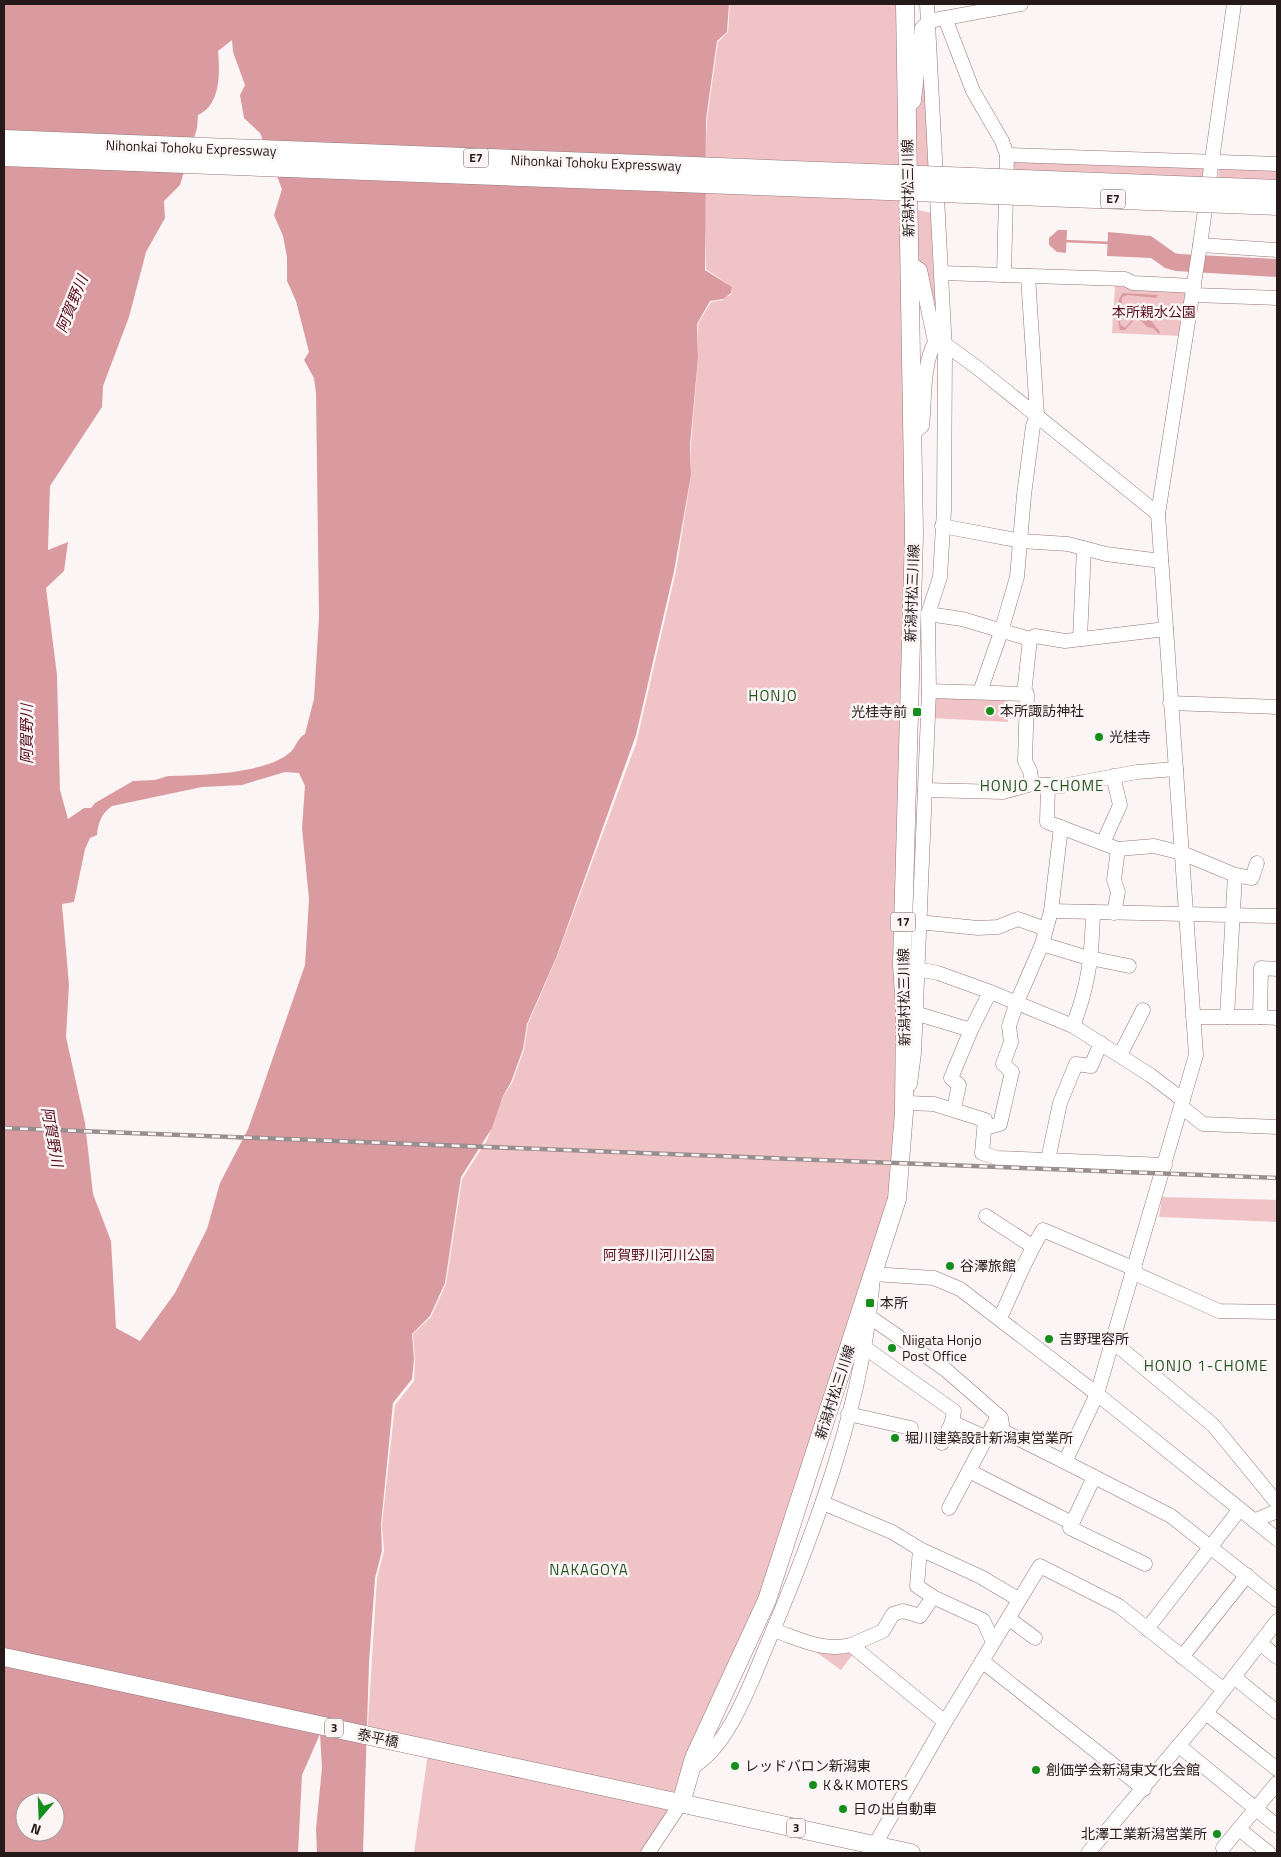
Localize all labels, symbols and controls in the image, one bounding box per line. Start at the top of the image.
street label: Nihonkai Tohoku Expressway [105,134,277,161]
street label: 新潟村松三川線 [896,139,919,237]
road number: E7 [464,148,488,168]
street label: Nihonkai Tohoku Expressway [510,149,682,176]
road number: E7 [1100,190,1126,208]
water label: 阿賀野川 [50,270,94,336]
park label: 本所親水公園 [1112,301,1196,322]
street label: 新潟村松三川線 [899,544,924,642]
district label: HONJO [748,684,798,707]
place label: 本所諏訪神社 [1000,700,1084,721]
place label: 光桂寺前 [851,701,907,722]
water label: 阿賀野川 [15,702,38,764]
marker: 本所諏訪神社 [984,705,996,717]
marker: 光桂寺前 [911,706,923,718]
place label: 光桂寺 [1109,726,1151,747]
marker: 光桂寺 [1093,731,1105,743]
district label: HONJO 2-CHOME [980,774,1104,797]
road number: 17 [890,912,916,932]
street label: 新潟村松三川線 [892,948,915,1046]
water label: 阿賀野川 [36,1105,69,1170]
park label: 阿賀野川河川公園 [603,1244,715,1265]
place label: 谷澤旅館 [960,1255,1016,1276]
marker: 谷澤旅館 [944,1260,956,1272]
place label: 本所 [880,1292,908,1313]
marker: 本所 [864,1297,876,1309]
place label: 吉野理容所 [1059,1328,1129,1349]
place label: Niigata Honjo Post Office [902,1329,982,1366]
marker: 吉野理容所 [1043,1333,1055,1345]
street label: 新潟村松三川線 [809,1342,860,1442]
marker: Niigata Honjo Post Office [886,1342,898,1354]
district label: HONJO 1-CHOME [1144,1354,1268,1377]
place label: 堀川建築設計新潟東営業所 [905,1427,1073,1448]
marker: 堀川建築設計新潟東営業所 [889,1432,901,1444]
district label: NAKAGOYA [549,1558,629,1581]
road number: 3 [325,1719,343,1738]
street label: 泰平橋 [355,1723,401,1752]
place label: レッドバロン新潟東 [745,1755,871,1776]
place label: 創価学会新潟東文化会館 [1046,1759,1200,1780]
marker: レッドバロン新潟東 [729,1760,741,1772]
marker: 創価学会新潟東文化会館 [1030,1764,1042,1776]
place label: K＆K MOTERS [823,1774,908,1795]
marker: K＆K MOTERS [807,1779,819,1791]
north arrow [15,1792,65,1842]
place label: 日の出自動車 [853,1798,937,1819]
marker: 日の出自動車 [837,1803,849,1815]
text: N [28,1818,44,1841]
road number: 3 [787,1819,805,1838]
place label: 北澤工業新潟営業所 [1081,1823,1207,1844]
marker: 北澤工業新潟営業所 [1211,1828,1223,1840]

